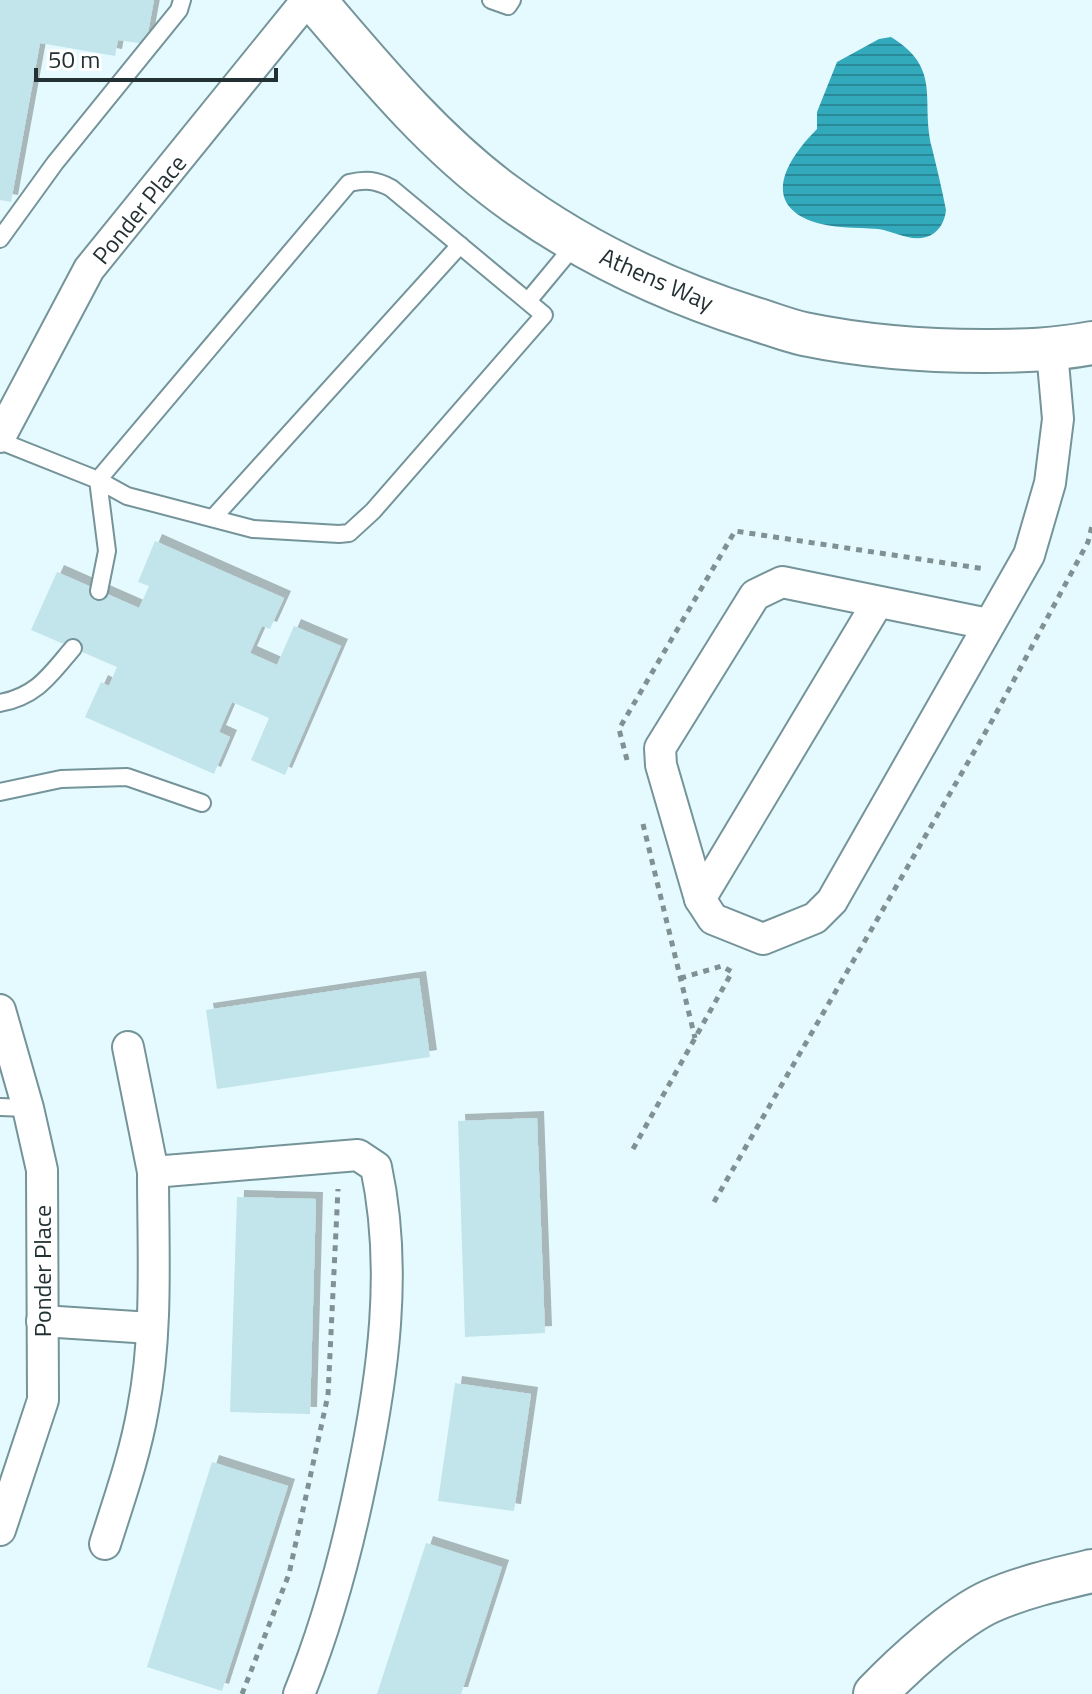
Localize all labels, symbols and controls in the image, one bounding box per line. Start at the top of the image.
scale bar [36,32,276,82]
text: 50 m [48,41,100,77]
street label: Ponder Place [83,146,195,272]
street label: Athens Way [594,238,720,320]
street label: Ponder Place [24,1205,60,1337]

